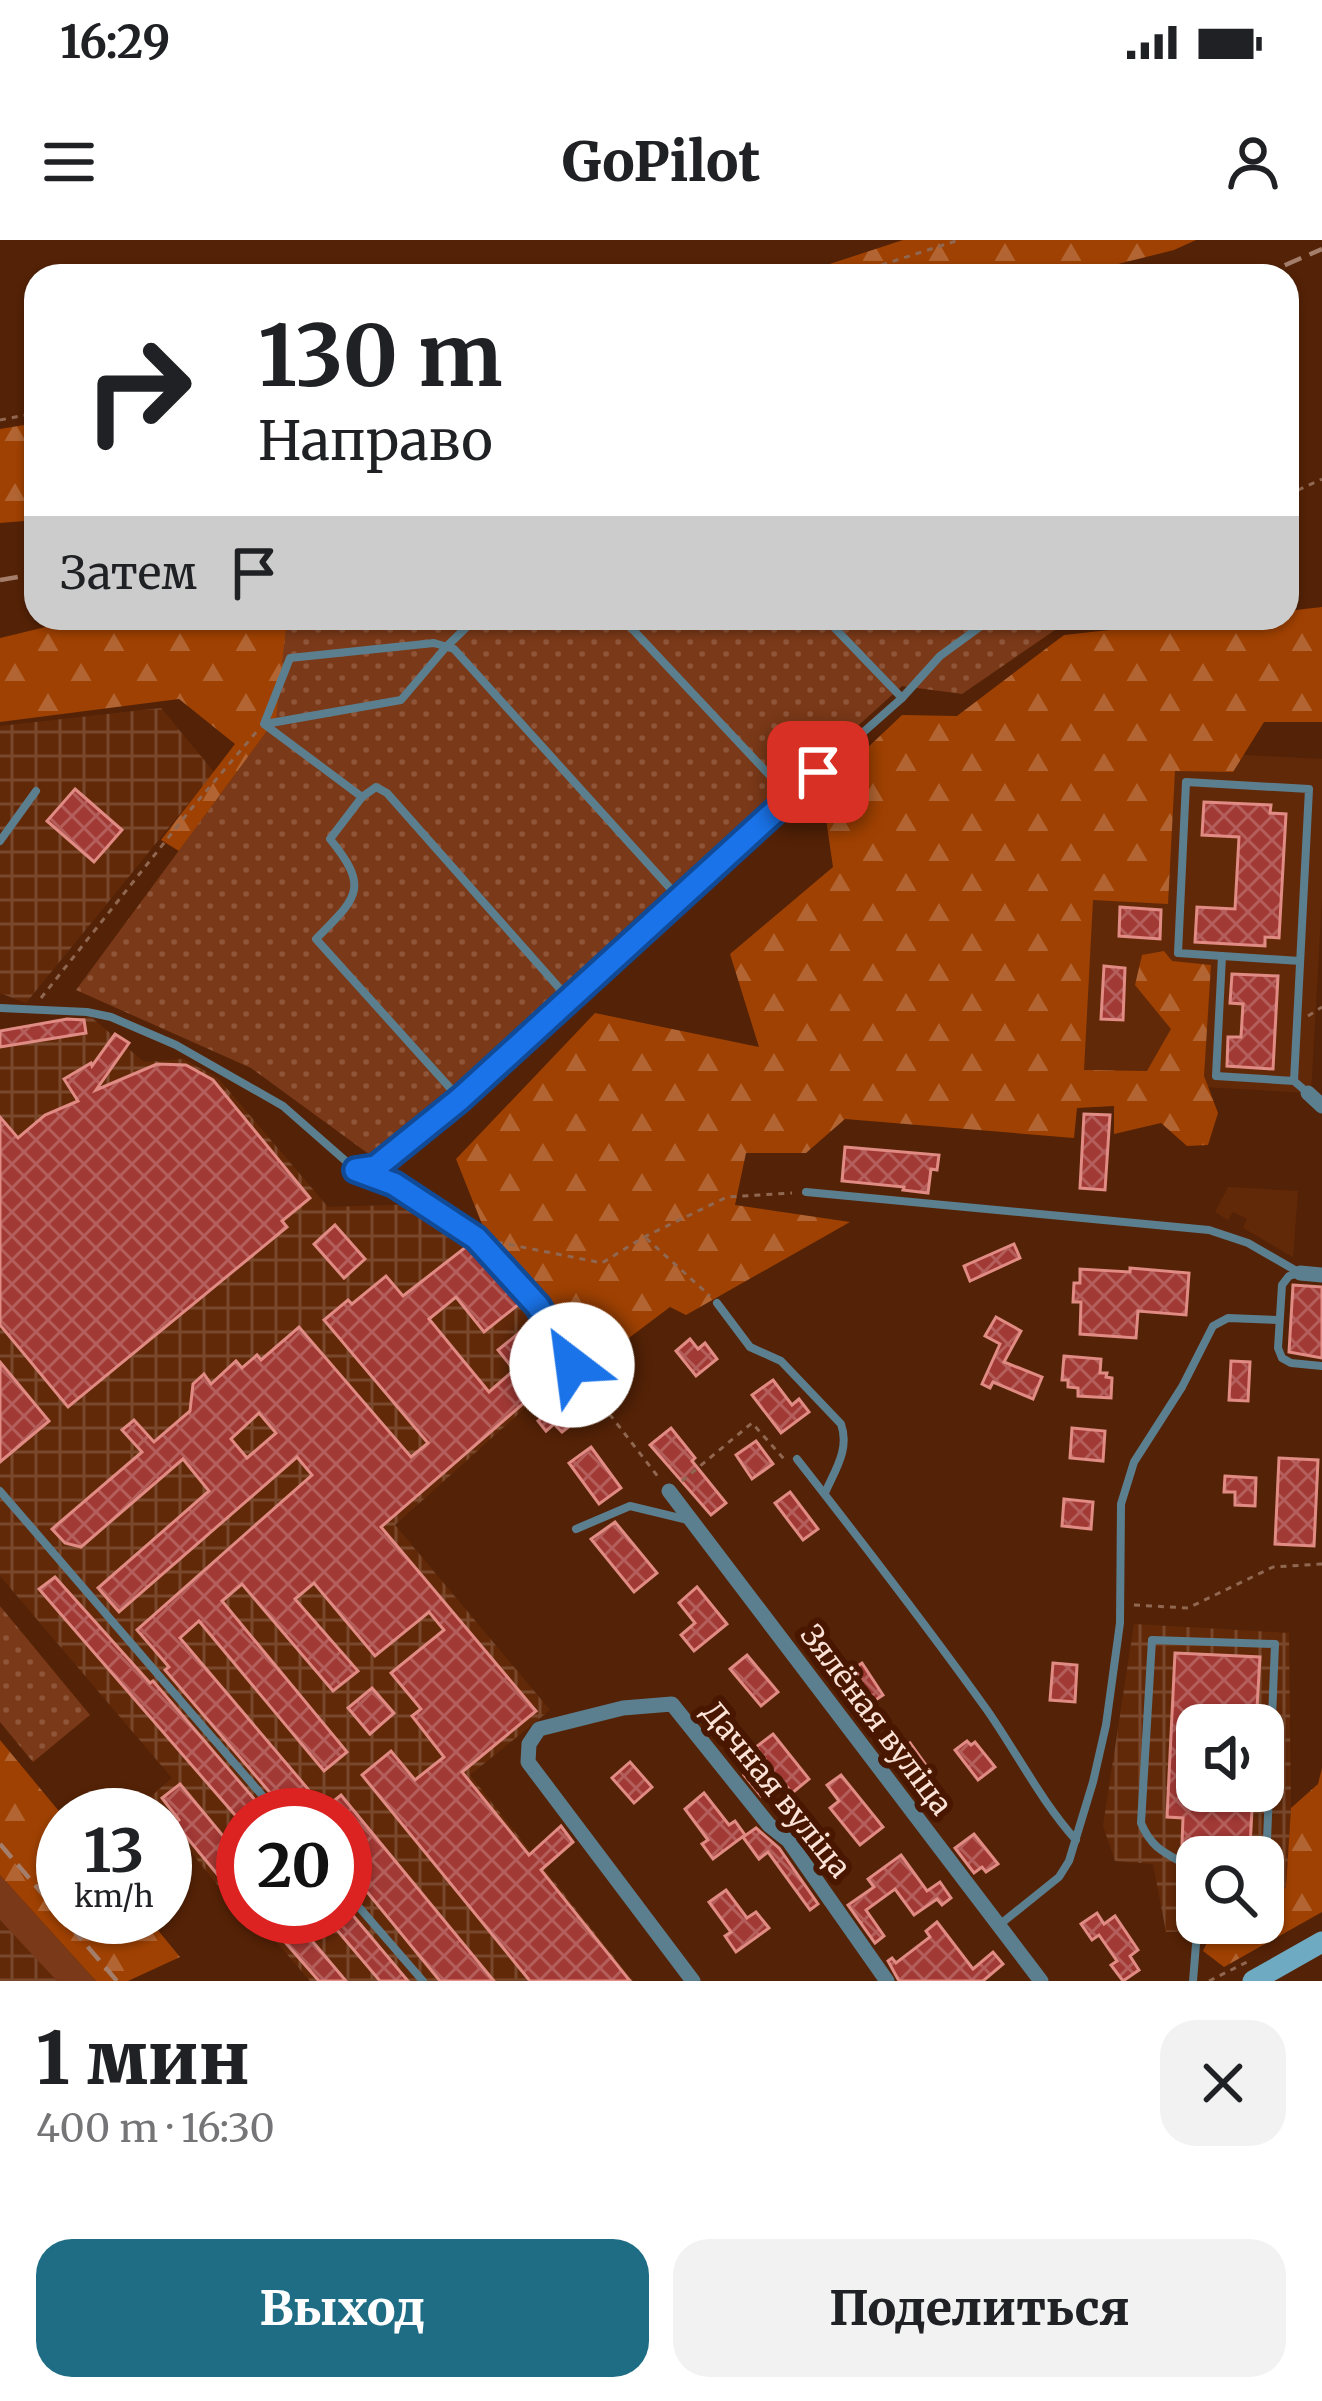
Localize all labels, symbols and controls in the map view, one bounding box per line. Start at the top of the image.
text: 16:29 [60,14,170,70]
text: GoPilot [562,128,760,196]
icon: menu [36,129,102,195]
icon: person [1220,129,1286,195]
text: 130 m [258,303,502,409]
icon: right [60,312,216,468]
text: Направо [258,407,493,475]
icon: arrive [221,540,287,606]
text: Затем [60,545,197,601]
pin [767,721,869,823]
icon: arrive [785,739,851,805]
position arrow [509,1302,635,1428]
street label: Зялёная вуліца [793,1617,961,1822]
street label: Дачная вуліца [694,1694,859,1885]
map controls [1176,1704,1284,1944]
button: sound [1176,1704,1284,1812]
speed limit sign: 20 [216,1788,372,1944]
text: 13 [84,1813,144,1888]
button: search [1176,1836,1284,1944]
text: km/h [74,1877,154,1915]
text: 1 мин [36,2013,250,2104]
button: close [1160,2020,1286,2146]
text: 400 m · 16:30 [36,2104,275,2153]
button: Выход [36,2239,649,2377]
button: Поделиться [673,2239,1286,2377]

